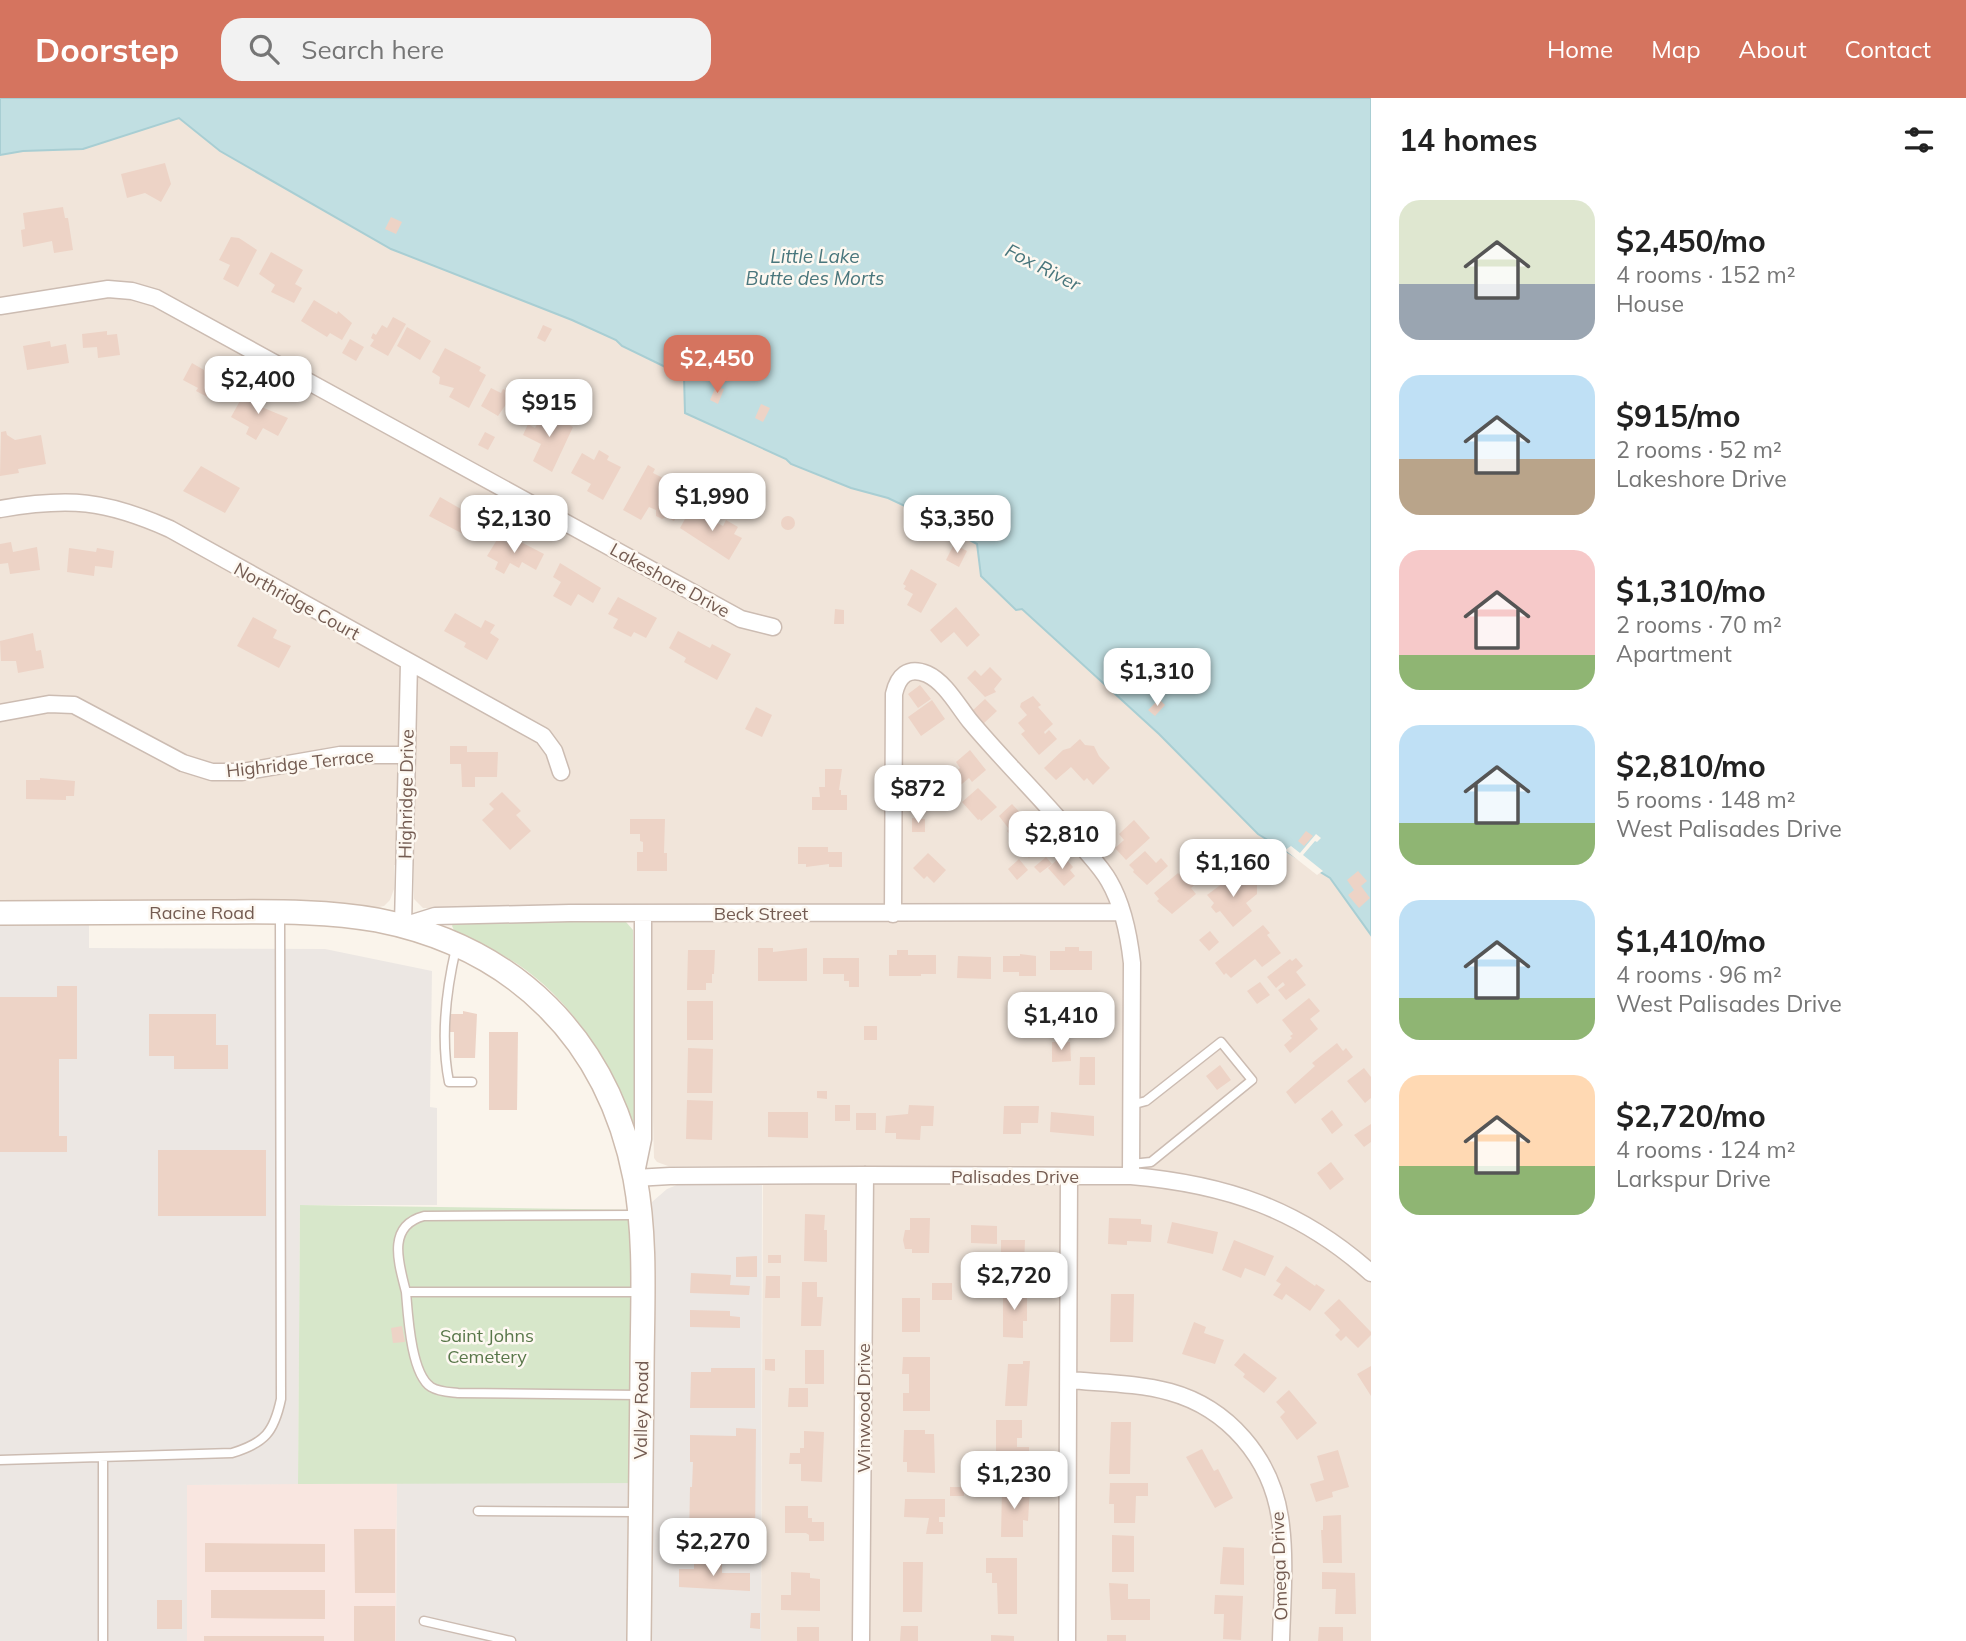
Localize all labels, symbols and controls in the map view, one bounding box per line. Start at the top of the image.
search box [221,18,711,81]
text: Doorstep [35,29,179,70]
icon: search [245,30,283,68]
text: Search here [301,33,444,66]
text: Home [1547,34,1613,64]
text: Map [1651,34,1701,64]
text: About [1739,34,1807,64]
text: Contact [1845,34,1931,64]
text: 14 homes [1399,121,1538,159]
icon: filters [1900,121,1938,159]
text: $2,450/mo [1616,222,1766,260]
icon: home [1455,228,1539,312]
water label: Fox River [1001,238,1085,297]
water label: Little Lake Butte des Morts [746,244,884,290]
text: 4 rooms · 152 m² [1616,260,1796,289]
text: House [1616,289,1684,318]
pin: $2,450 [660,336,774,395]
text: $2,450 [680,343,754,372]
pin: $2,400 [201,356,315,416]
text: $2,400 [221,364,295,393]
pin: $915 [508,380,590,439]
text: $915 [521,387,577,416]
text: $915/mo [1616,397,1740,435]
icon: home [1455,403,1539,487]
text: 2 rooms · 52 m² [1616,435,1782,464]
text: Lakeshore Drive [1616,464,1787,493]
pin: $1,990 [655,474,769,533]
text: $1,990 [675,481,749,510]
pin: $2,130 [457,496,571,555]
pin: $3,350 [900,496,1014,555]
text: $2,130 [477,503,551,532]
text: $3,350 [920,503,994,532]
street label: Lakeshore Drive [606,538,734,622]
street label: Northridge Court [230,557,364,645]
text: $1,310/mo [1616,572,1766,610]
icon: home [1455,578,1539,662]
text: 2 rooms · 70 m² [1616,610,1782,639]
text: Apartment [1616,639,1732,668]
pin: $1,310 [1100,648,1214,708]
text: $1,310 [1120,656,1194,685]
street label: Highridge Drive [393,729,419,859]
street label: Highridge Terrace [225,744,375,782]
text: $2,810/mo [1616,747,1766,785]
icon: home [1455,753,1539,837]
pin: $872 [877,766,959,825]
text: $872 [890,773,946,802]
text: 5 rooms · 148 m² [1616,785,1796,814]
pin: $2,810 [1005,812,1119,871]
text: West Palisades Drive [1616,814,1842,843]
text: $2,810 [1025,819,1099,848]
pin: $1,160 [1176,840,1290,899]
text: $1,160 [1196,847,1270,876]
street label: Racine Road [149,901,255,924]
street label: Beck Street [714,902,808,925]
text: $1,410/mo [1616,922,1766,960]
icon: home [1455,928,1539,1012]
text: 4 rooms · 96 m² [1616,960,1782,989]
text: West Palisades Drive [1616,989,1842,1018]
pin: $1,410 [1004,992,1118,1052]
text: $1,410 [1024,1000,1098,1029]
text: $2,720/mo [1616,1097,1766,1135]
icon: home [1455,1103,1539,1187]
text: 4 rooms · 124 m² [1616,1135,1796,1164]
text: Larkspur Drive [1616,1164,1771,1193]
street label: Palisades Drive [951,1165,1079,1188]
pin: $2,720 [957,1252,1071,1312]
text: $2,720 [977,1260,1051,1289]
park label: Saint Johns Cemetery [440,1324,534,1368]
street label: Winwood Drive [852,1343,875,1473]
street label: Valley Road [629,1360,653,1460]
pin: $1,230 [957,1452,1071,1511]
text: $1,230 [977,1459,1051,1488]
street label: Omega Drive [1266,1511,1292,1621]
pin: $2,270 [656,1518,770,1578]
text: $2,270 [676,1526,750,1555]

